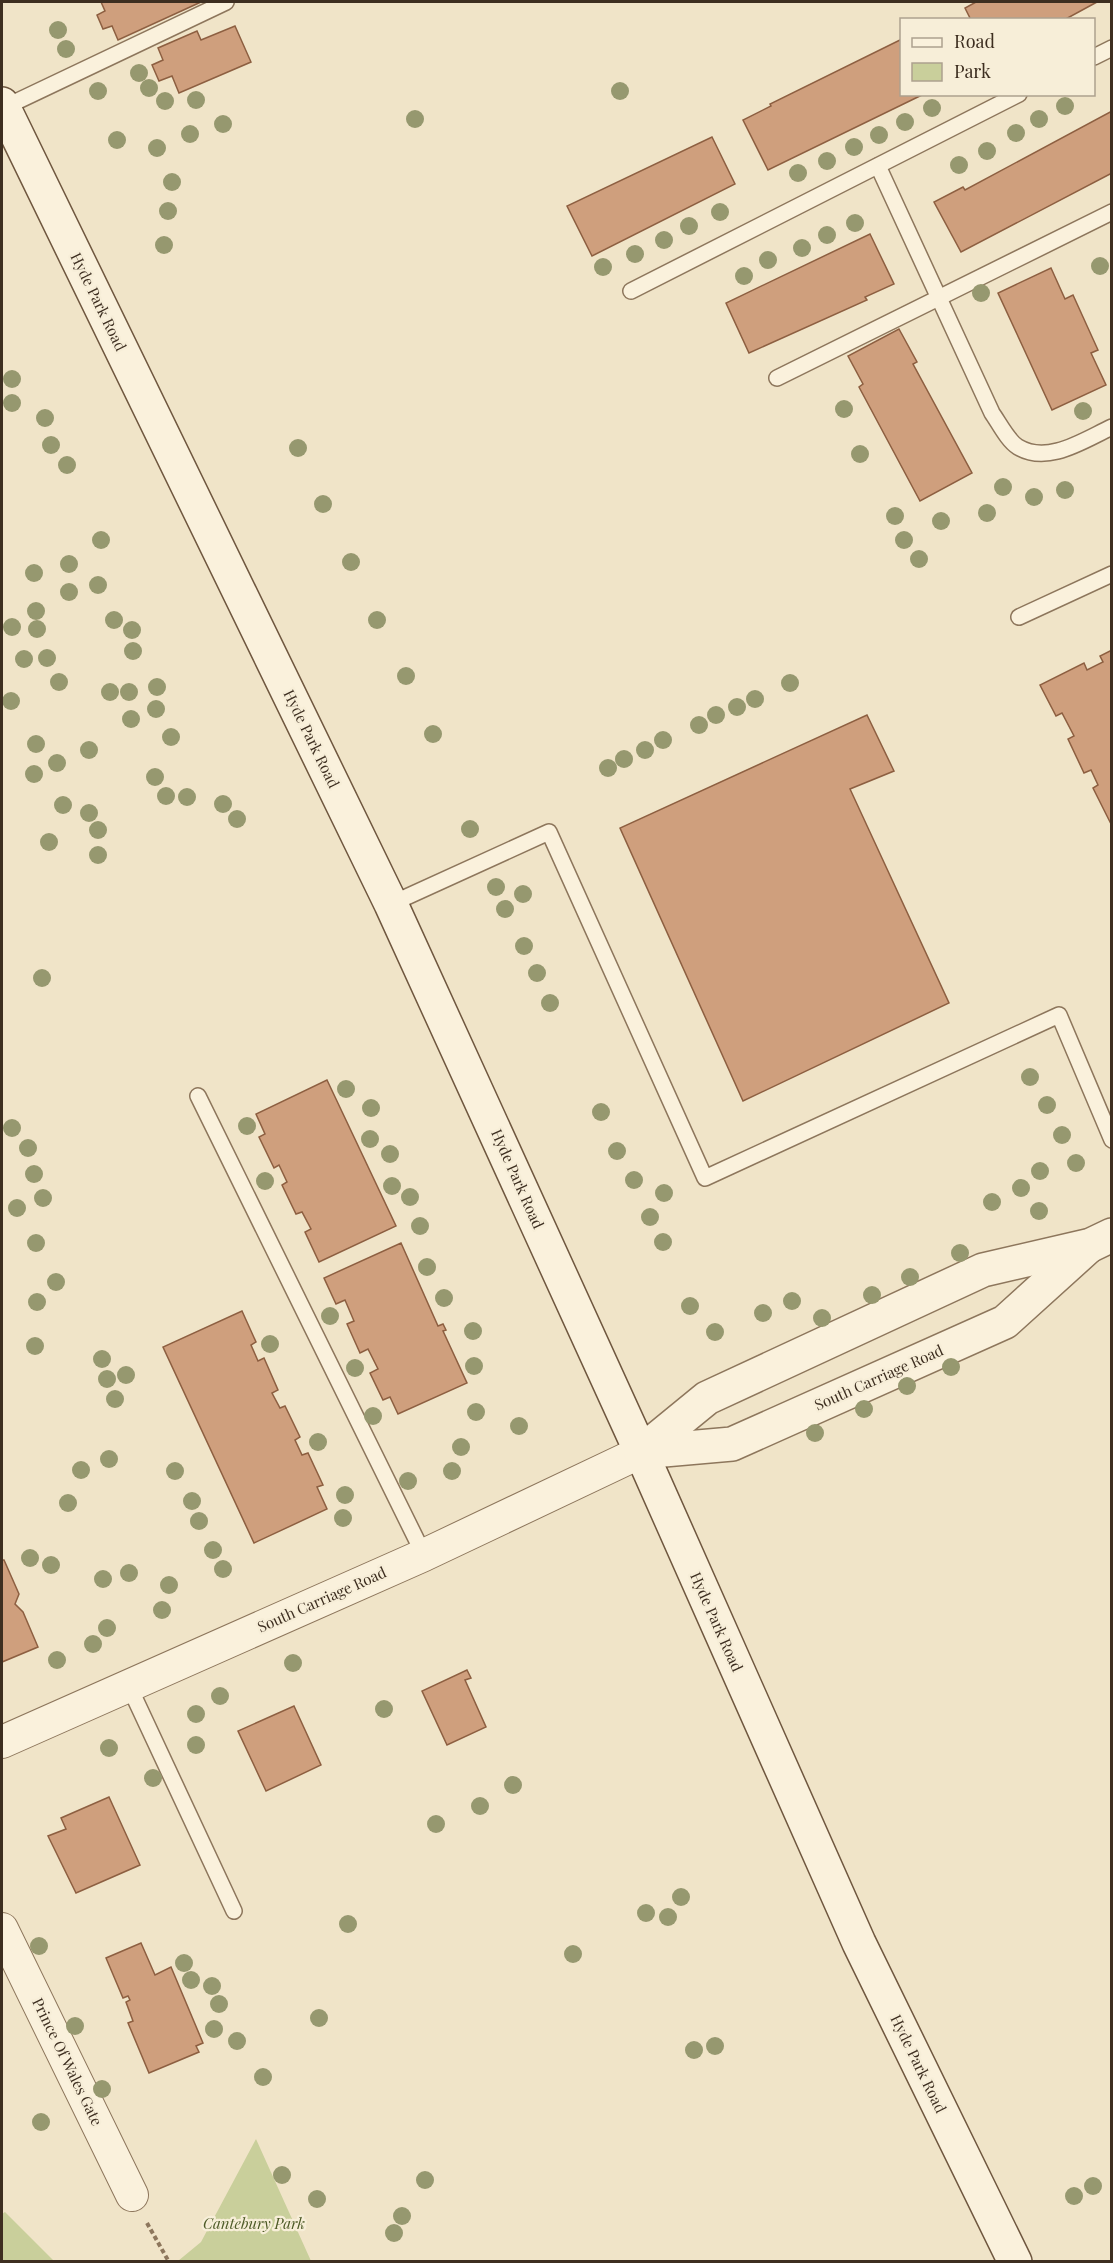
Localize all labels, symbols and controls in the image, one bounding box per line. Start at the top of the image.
legend [900,18,1095,96]
text: Road [954,29,995,53]
text: Park [954,59,991,83]
street label: Hyde Park Road [66,249,131,354]
street label: Hyde Park Road [279,686,344,791]
street label: Hyde Park Road [487,1126,549,1232]
street label: South Carriage Road [811,1340,946,1415]
street label: South Carriage Road [254,1562,389,1637]
street label: Hyde Park Road [686,1569,748,1675]
street label: Prince Of Wales Gate [28,1994,108,2129]
street label: Hyde Park Road [886,2011,951,2116]
park label: Cantebury Park [203,2213,305,2233]

